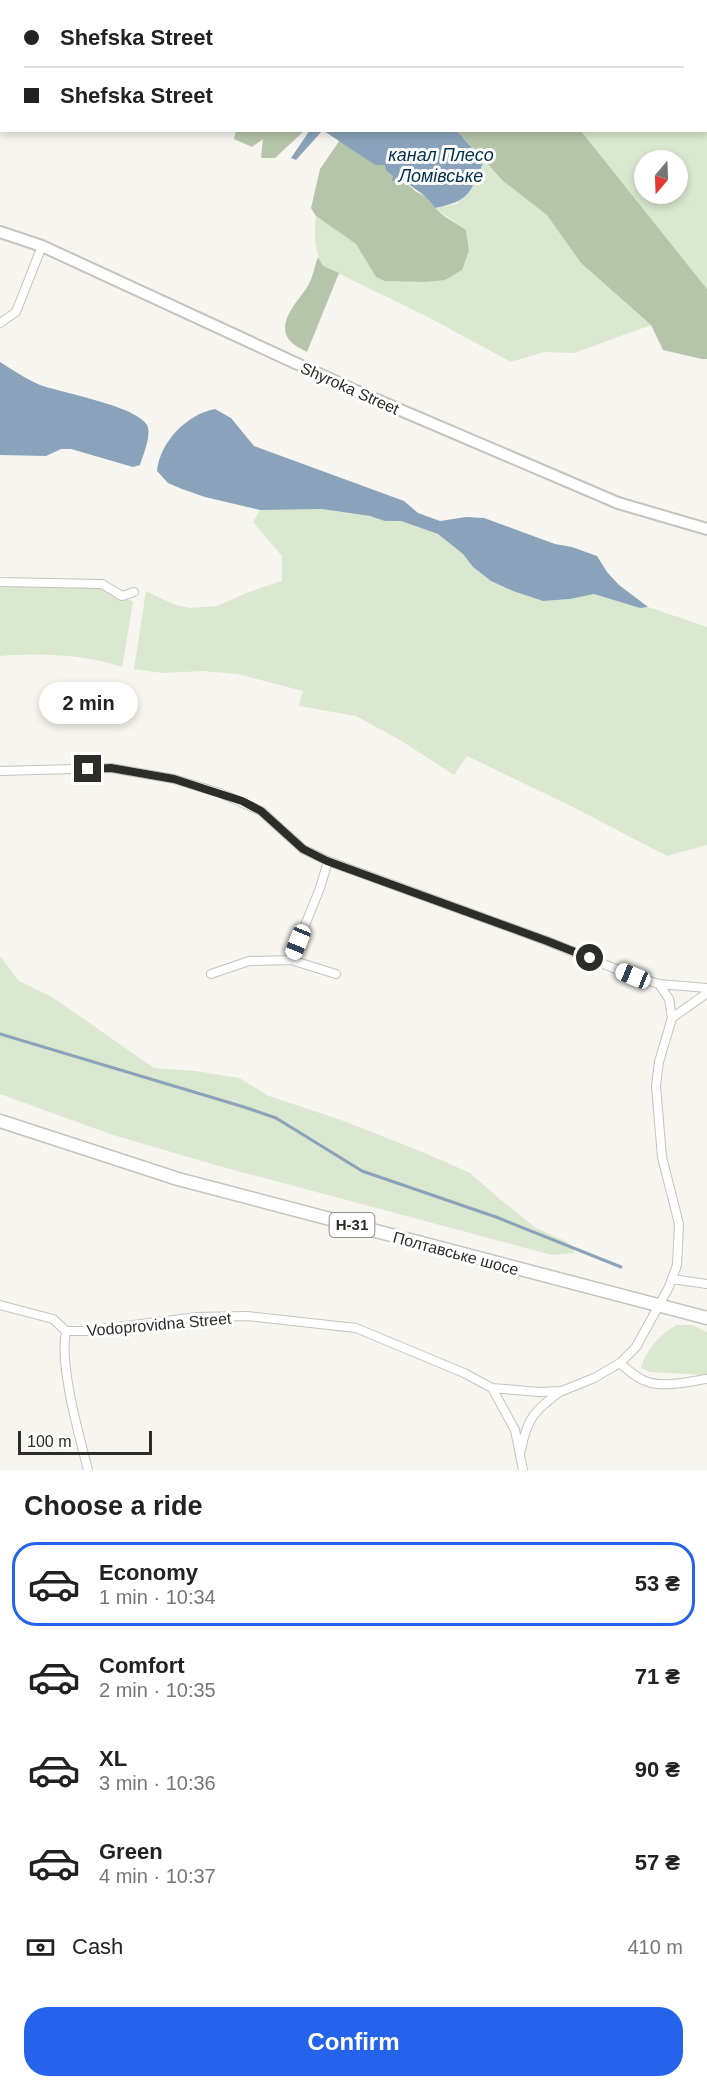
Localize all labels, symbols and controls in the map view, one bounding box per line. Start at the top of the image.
text: Shefska Street [60,25,213,50]
text: Shefska Street [60,83,213,108]
water label: канал Плесо Ломівське [388,145,494,186]
north arrow [634,150,688,204]
map controls [634,150,688,204]
street label: Shyroka Street [298,359,402,418]
callout: 2 min [38,682,138,724]
text: 2 min [62,692,115,714]
route end [74,755,101,782]
car [283,922,313,962]
route start [576,944,603,971]
car [613,961,653,991]
road number: Н-31 [330,1213,374,1237]
street label: Полтавське шосе [391,1229,521,1278]
street label: Vodoprovidna Street [86,1310,233,1339]
scale bar [18,1428,152,1456]
text: 100 m [27,1433,71,1450]
text: Choose a ride [24,1491,203,1521]
icon: car [27,1557,81,1611]
text: Economy [99,1560,198,1585]
text: 53 ₴ [635,1571,680,1596]
text: 1 min · 10:34 [99,1586,216,1608]
icon: car [27,1650,81,1704]
text: Comfort [99,1653,185,1678]
text: 71 ₴ [635,1664,680,1689]
text: 2 min · 10:35 [99,1679,216,1701]
icon: car [27,1743,81,1797]
text: XL [99,1746,127,1771]
text: 90 ₴ [635,1757,680,1782]
text: 3 min · 10:36 [99,1772,216,1794]
icon: car [27,1836,81,1890]
text: Green [99,1839,163,1864]
text: 57 ₴ [635,1850,680,1875]
text: 4 min · 10:37 [99,1865,216,1887]
icon: cash [24,1931,57,1964]
text: Cash [72,1934,123,1959]
text: 410 m [627,1936,683,1958]
button: Confirm [24,2007,683,2076]

